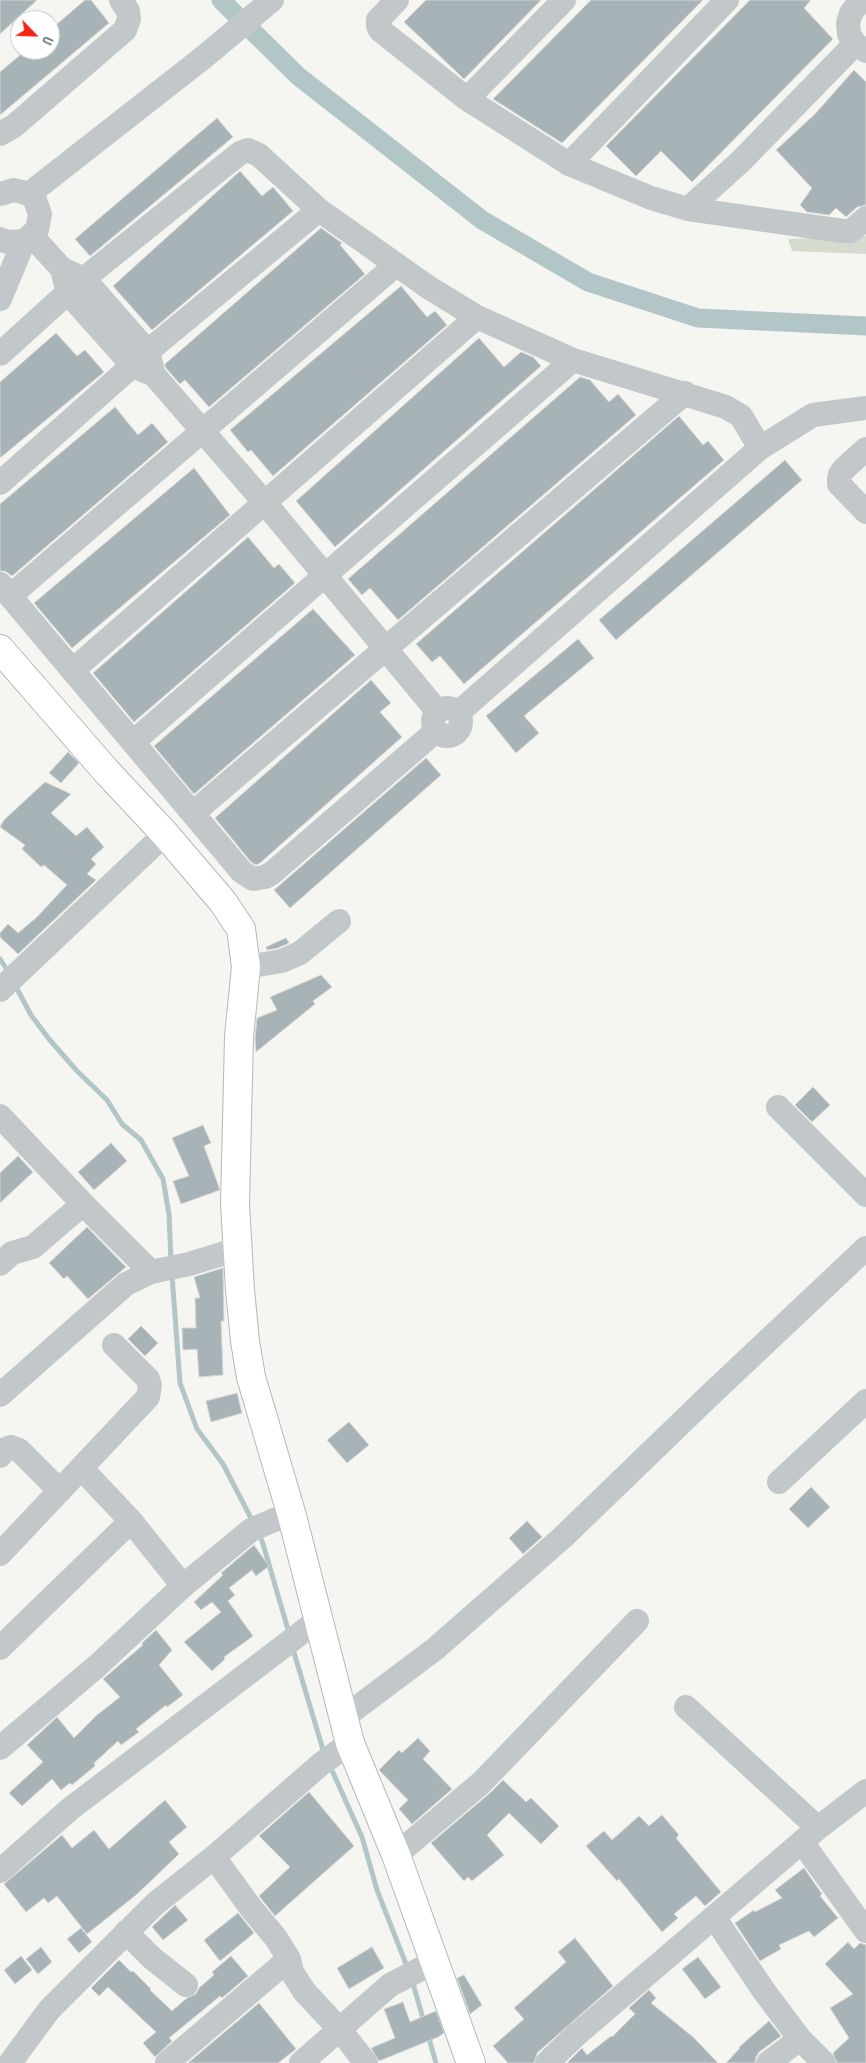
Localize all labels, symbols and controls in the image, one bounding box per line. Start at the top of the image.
north arrow [10,10,60,60]
text: U [38,34,57,48]

